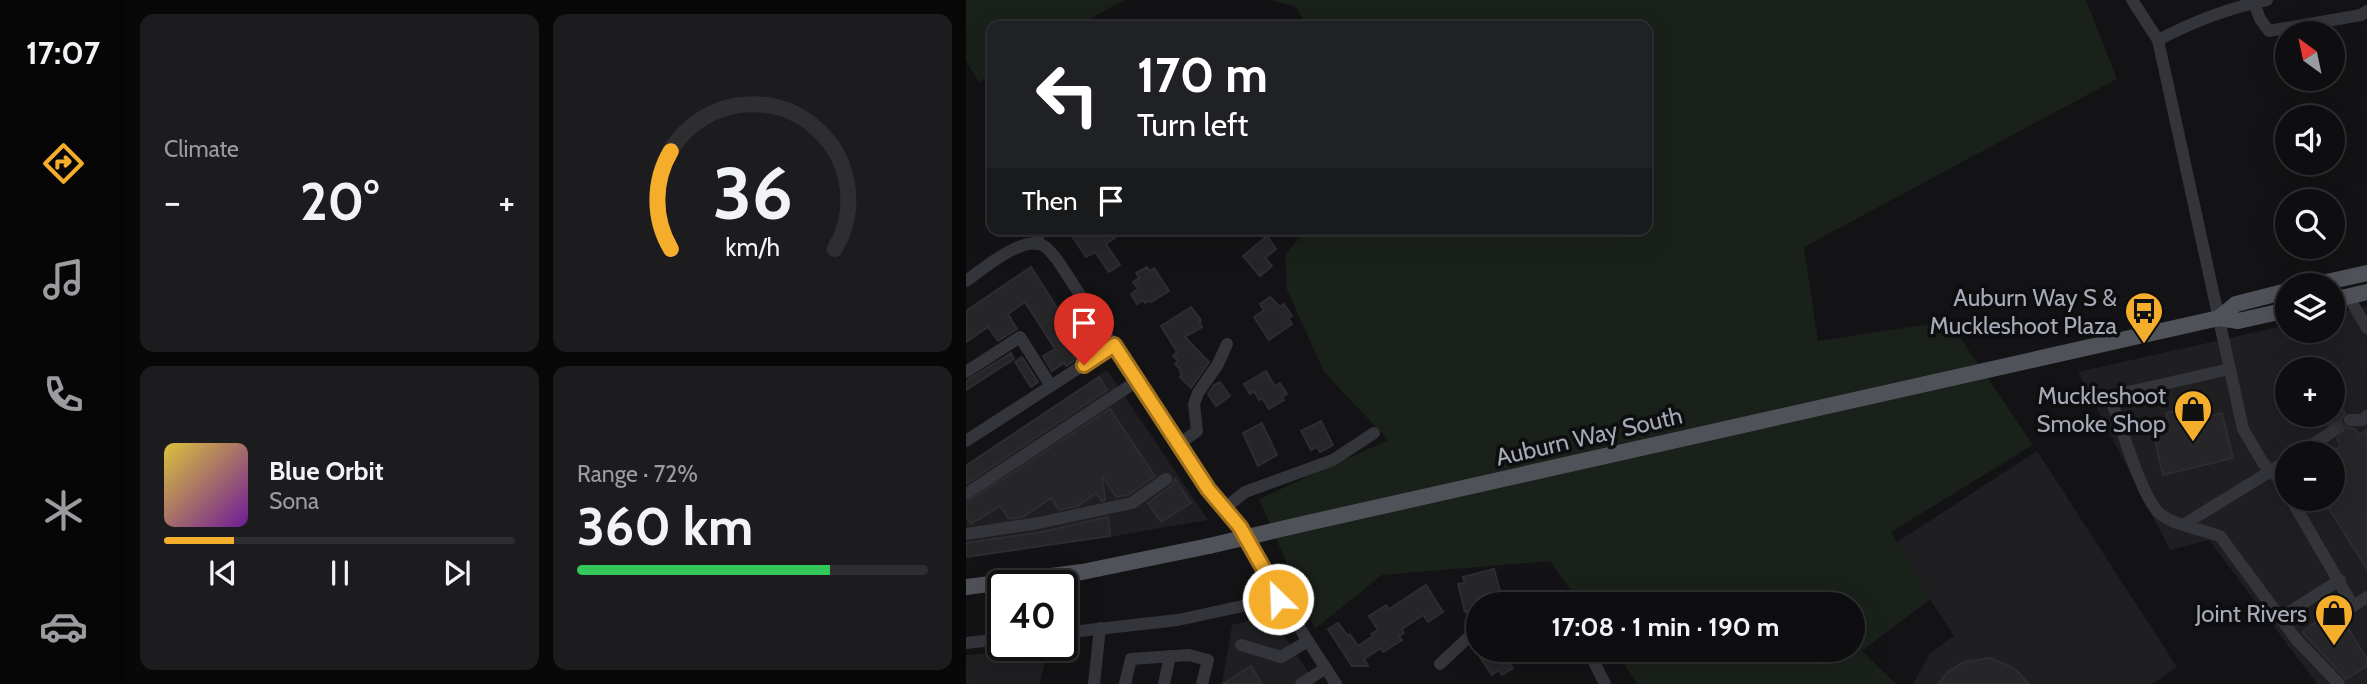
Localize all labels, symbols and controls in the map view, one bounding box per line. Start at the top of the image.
north arrow [2275,21,2345,91]
map controls [2275,21,2345,511]
text: 17:07 [26,33,100,72]
text: 170 m [1137,45,1268,104]
icon: left [1022,49,1113,140]
text: Turn left [1137,105,1248,144]
button: sound [2275,105,2345,175]
text: Climate [164,135,239,163]
icon: directions [39,139,88,188]
text: 36 [712,149,793,237]
text: 20° [300,170,379,233]
text: − [164,178,181,225]
text: + [498,178,515,225]
icon: arrive [1092,182,1130,220]
text: Then [1022,185,1078,217]
button: search [2275,189,2345,259]
text: km/h [725,232,780,262]
icon: music [39,255,88,304]
button: layers [2275,273,2345,343]
place label: Auburn Way S & Muckleshoot Plaza [1929,283,2117,340]
bus stop icon: Auburn Way S & Muckleshoot Plaza [2123,290,2165,345]
pin [1054,293,1114,365]
icon: arrive [1065,304,1103,342]
button: + [2275,357,2345,427]
icon: phone [39,370,88,419]
place label: Muckleshoot Smoke Shop [2037,381,2166,438]
shop icon: Muckleshoot Smoke Shop [2172,388,2214,443]
street label: Auburn Way South [1493,400,1685,472]
button: − [2275,441,2345,511]
text: Blue Orbit [269,455,384,487]
text: Range · 72% [577,460,698,488]
icon: climate [39,486,88,535]
text: Sona [269,487,319,515]
text: 360 km [577,495,753,558]
icon: previous [204,554,242,592]
icon: pause [321,554,359,592]
icon: next [438,554,476,592]
position arrow [1241,562,1315,636]
speed limit sign: 40 [987,570,1078,661]
shop icon: Joint Rivers [2313,592,2355,647]
place label: Joint Rivers [2194,599,2307,628]
icon: car [39,602,88,651]
text: 17:08 · 1 min · 190 m [1552,611,1779,643]

